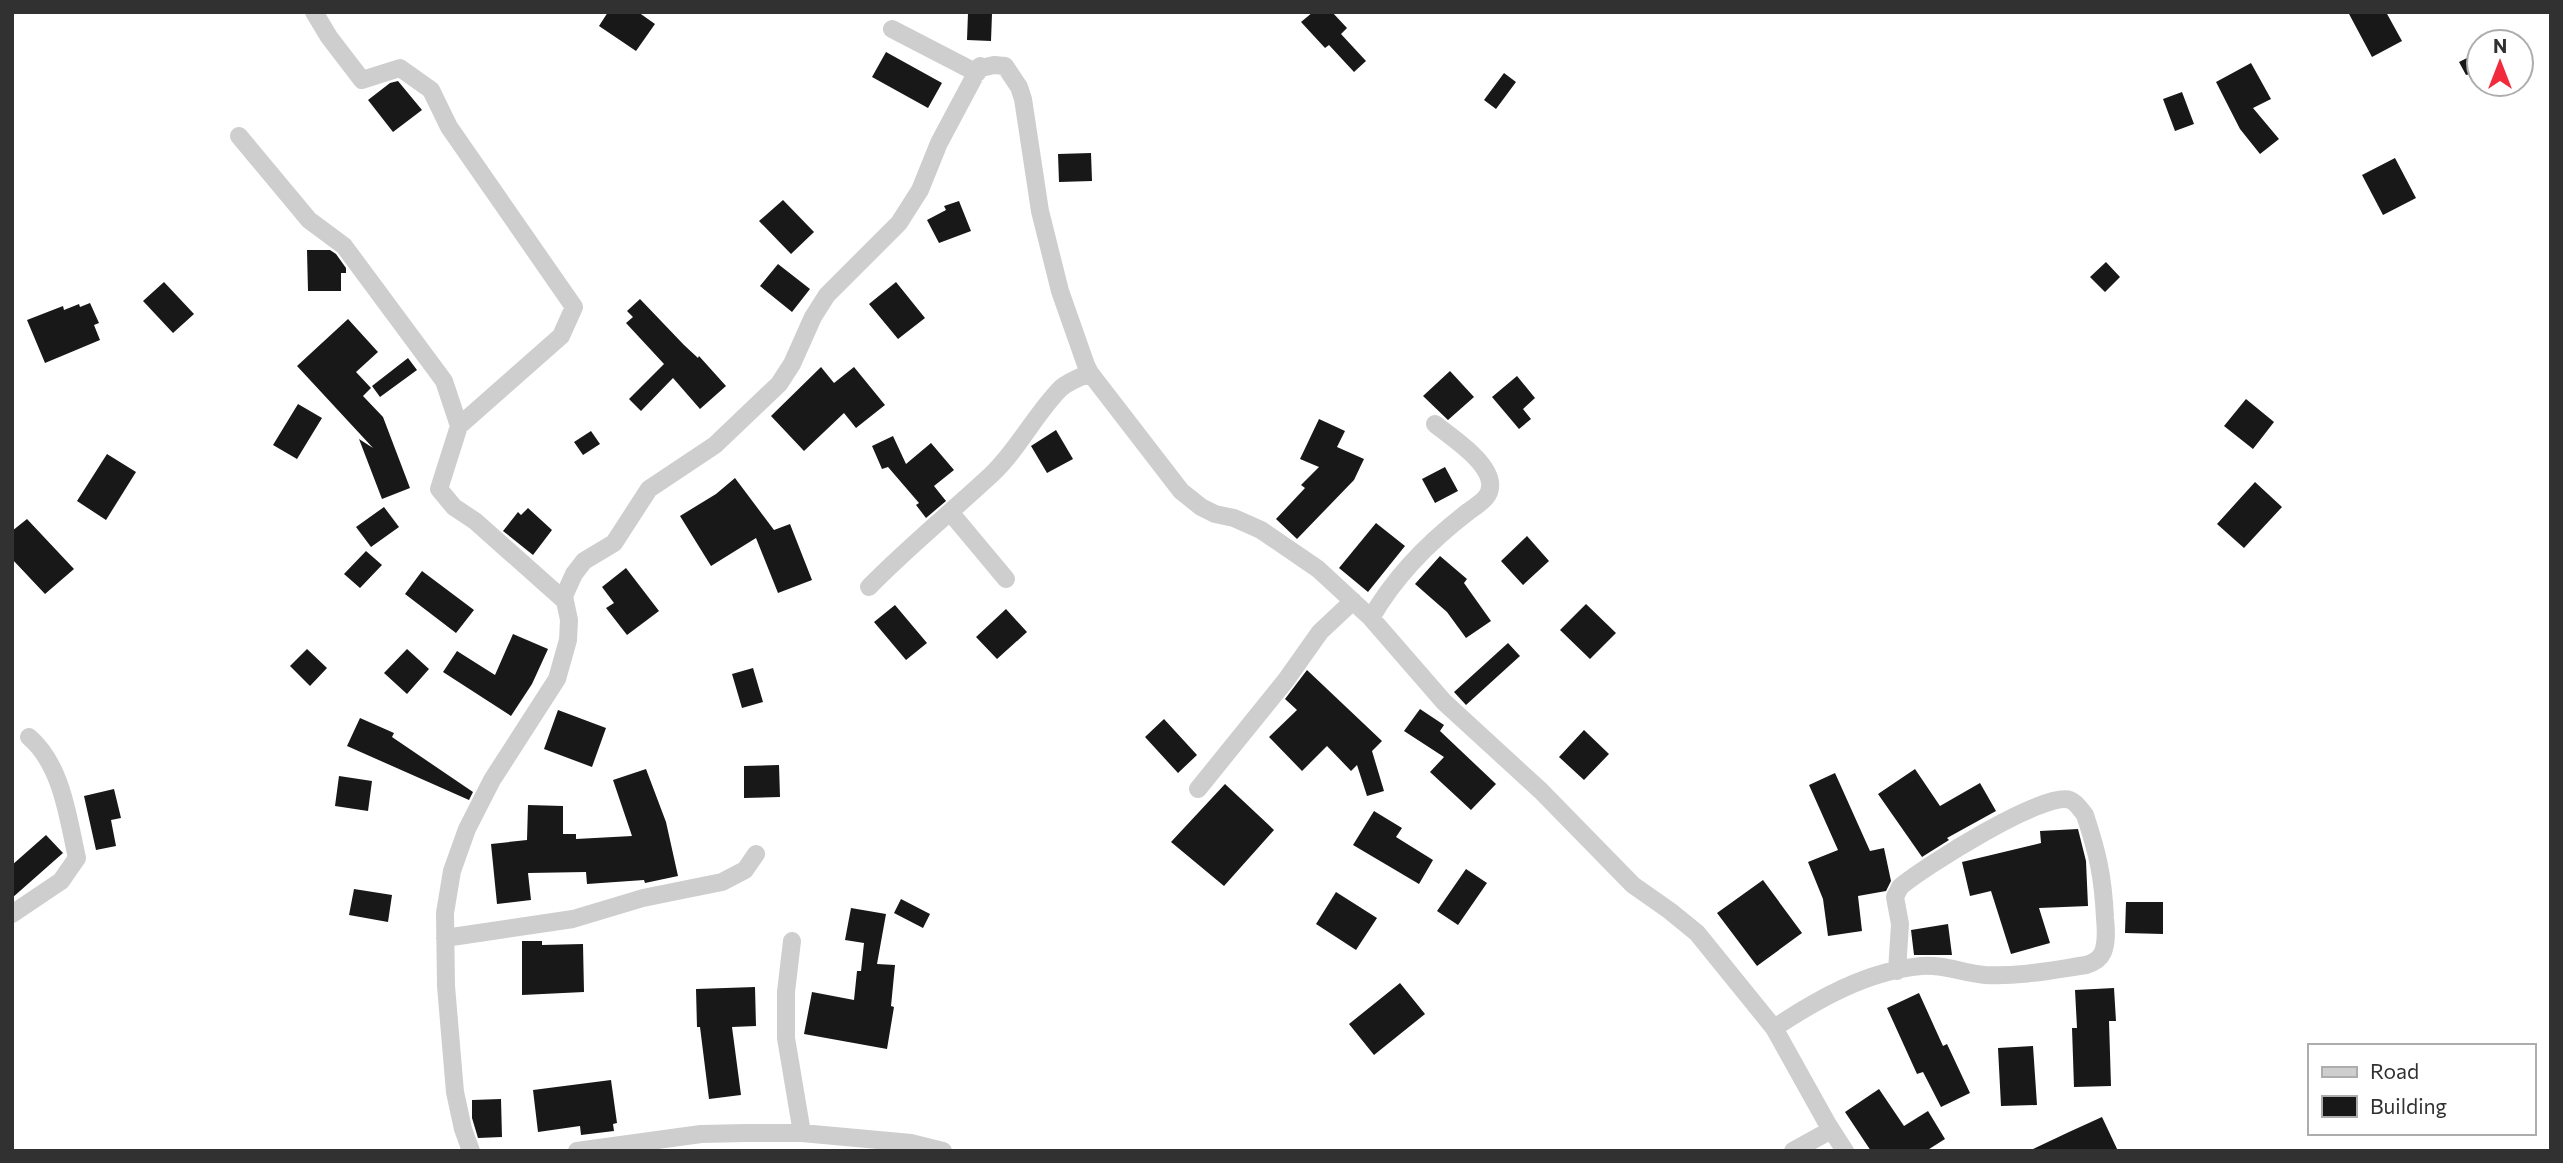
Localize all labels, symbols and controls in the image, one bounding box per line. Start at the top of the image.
north arrow [2465,28,2535,98]
text: N [2493,34,2507,57]
legend [2308,1044,2535,1135]
text: Road [2370,1058,2419,1083]
text: Building [2370,1093,2447,1118]

